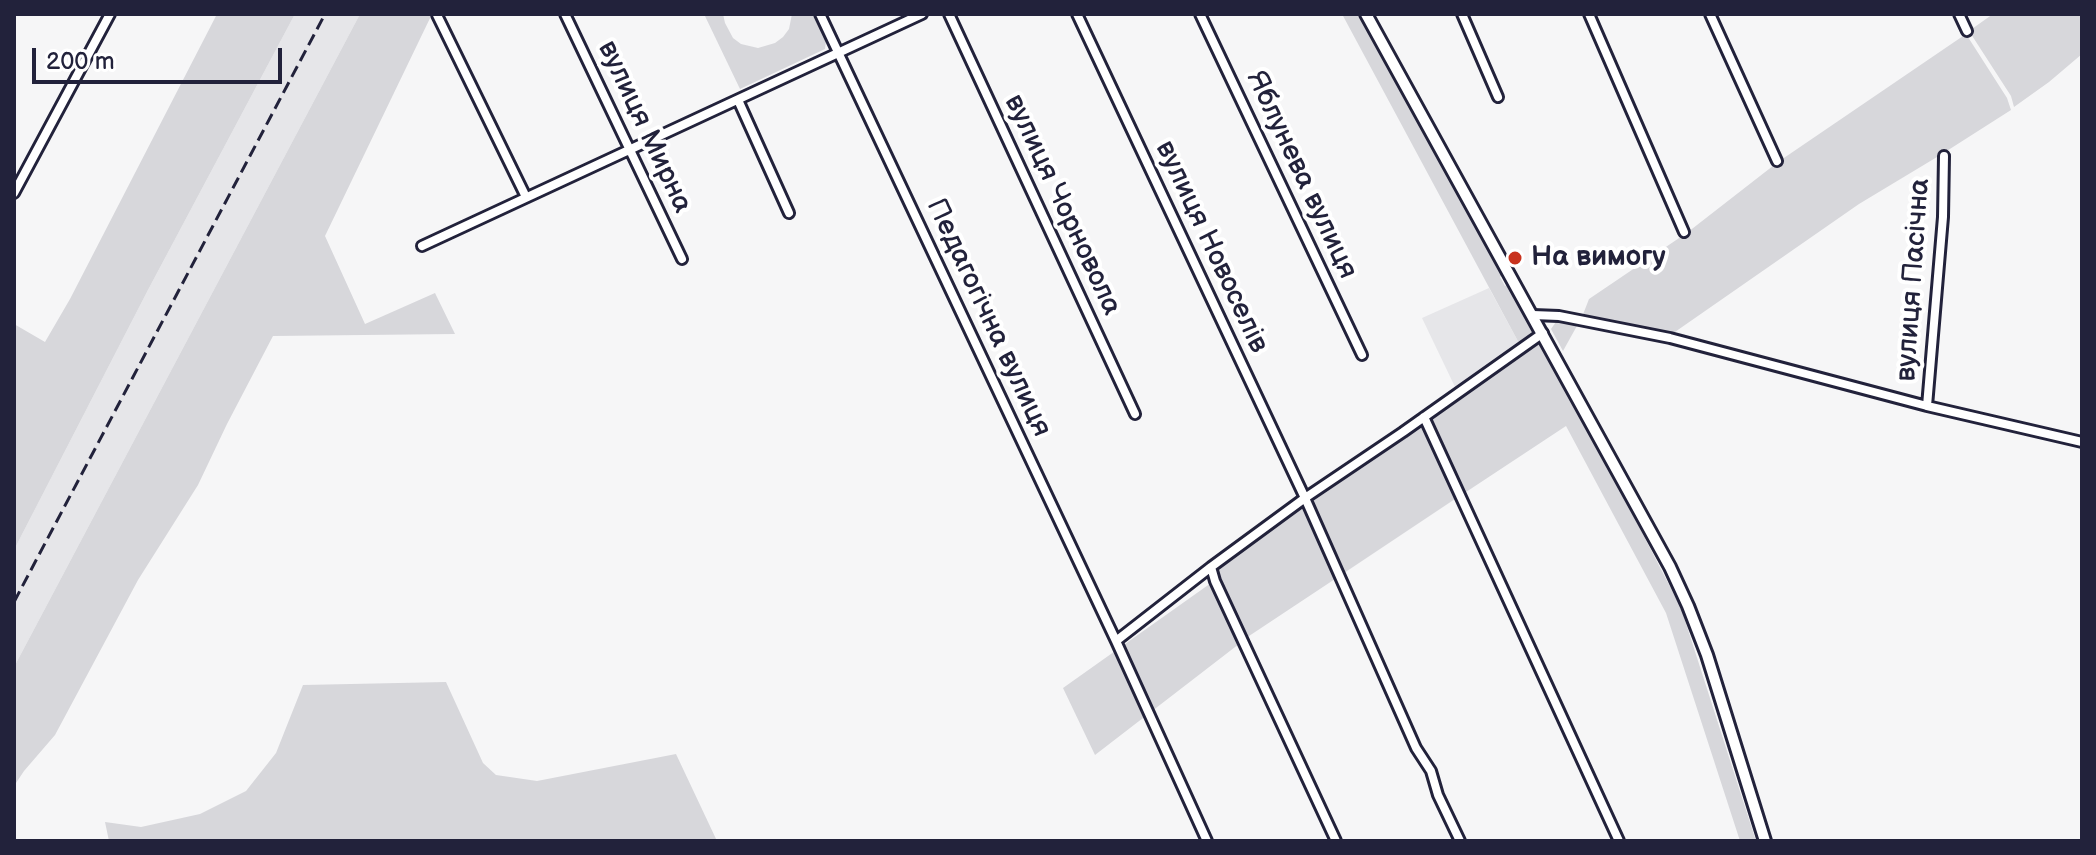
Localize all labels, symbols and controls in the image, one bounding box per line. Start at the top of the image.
scale bar [36,32,286,82]
street label: вулиця Мирна [589,36,699,218]
text: 200 m [46,47,115,76]
street label: Яблунева вулиця [1238,66,1364,284]
street label: вулиця Чорновола [996,89,1128,321]
street label: вулиця Новоселів [1147,136,1275,358]
street label: вулиця Пасічна [1890,177,1938,383]
street label: Педагогічна вулиця [918,194,1058,442]
place label: На вимогу [1531,241,1666,275]
marker: На вимогу [1506,249,1524,267]

